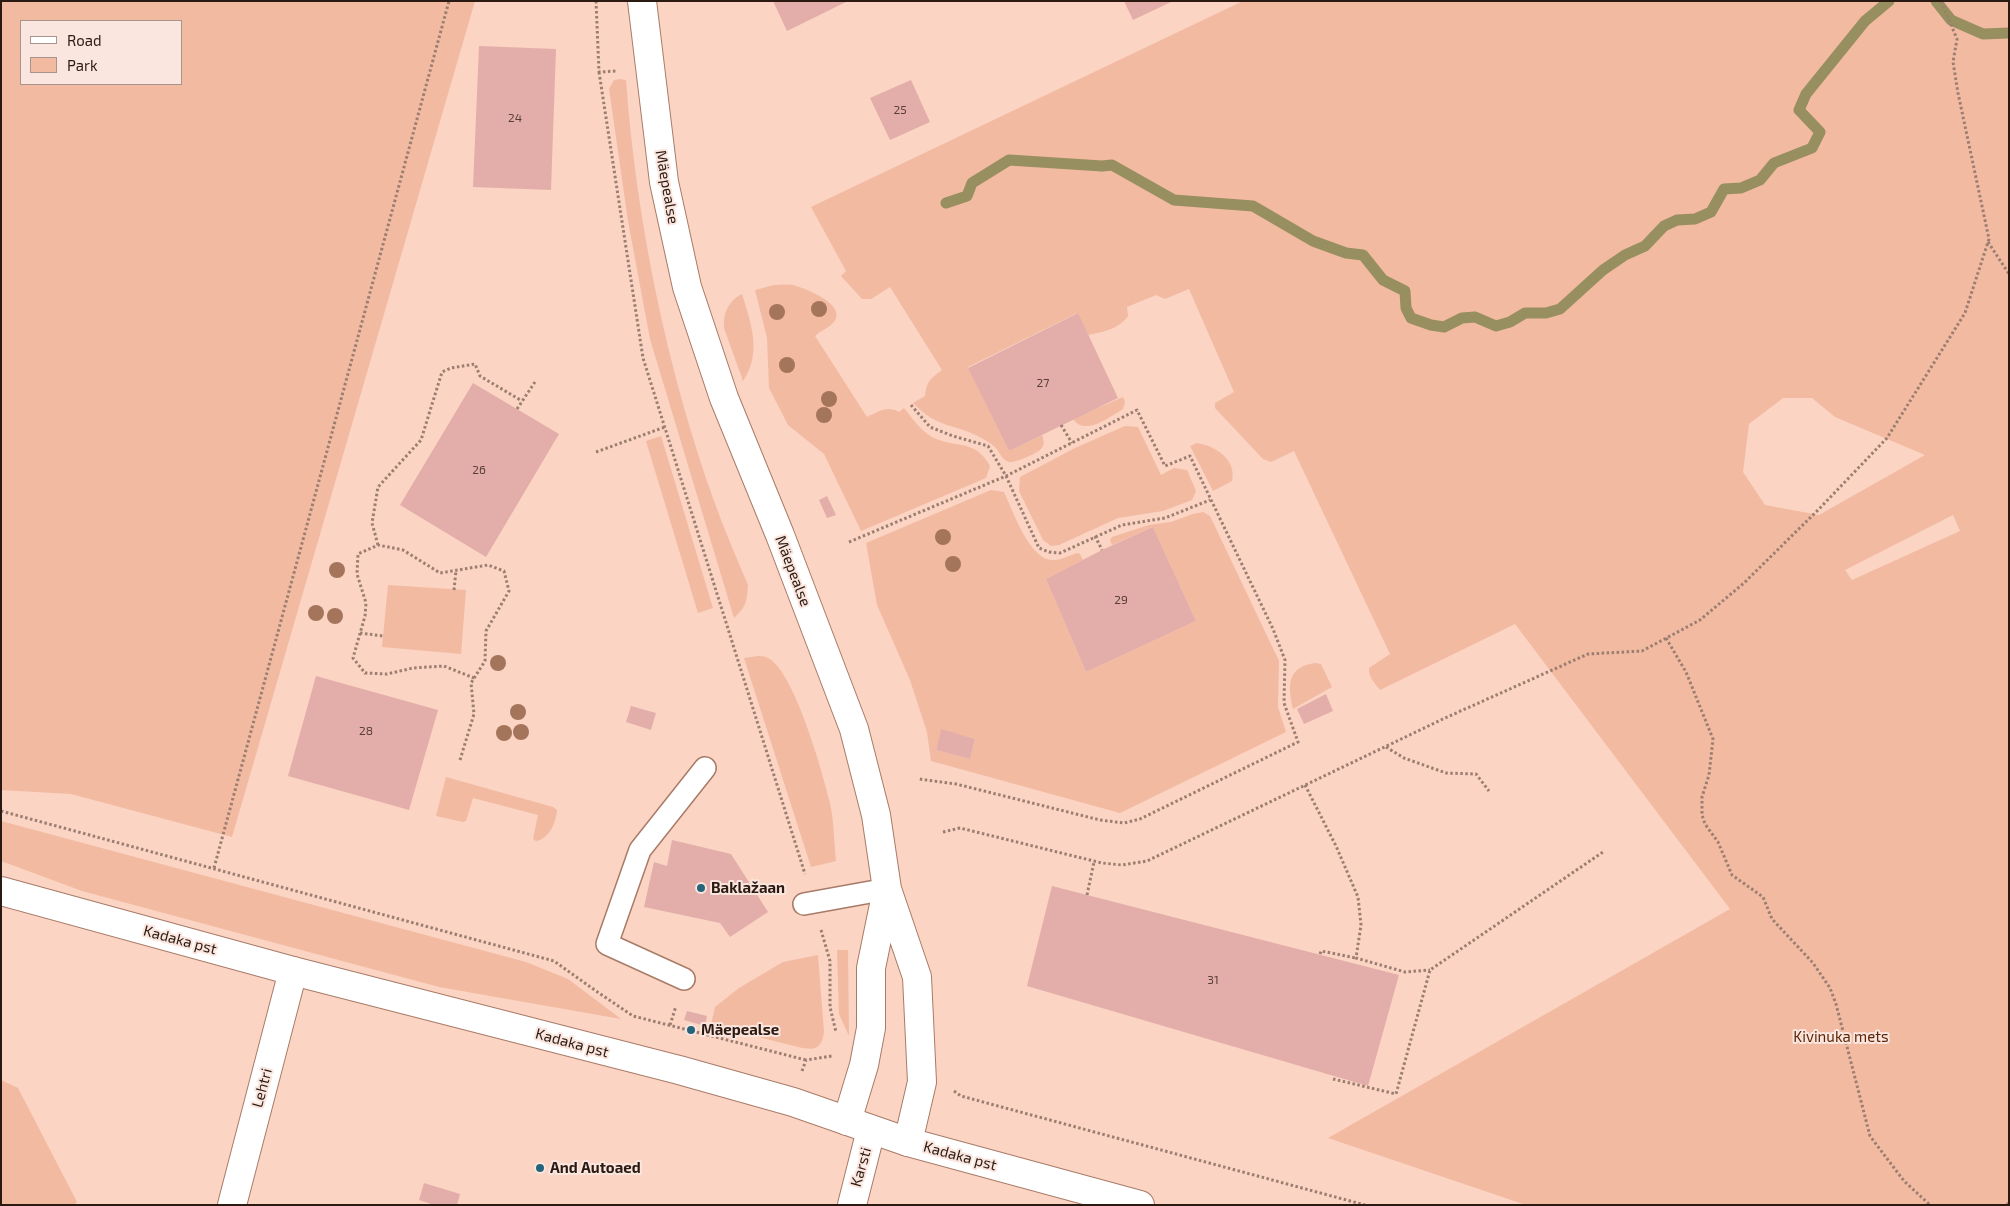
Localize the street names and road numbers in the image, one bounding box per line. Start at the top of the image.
street label: Mäepealse [652,149,682,225]
street label: Mäepealse [771,533,815,609]
street label: Kadaka pst [141,922,219,958]
street label: Kadaka pst [533,1025,611,1061]
street label: Lehtri [248,1066,276,1110]
street label: Kadaka pst [921,1138,999,1174]
street label: Karsti [847,1145,875,1189]

